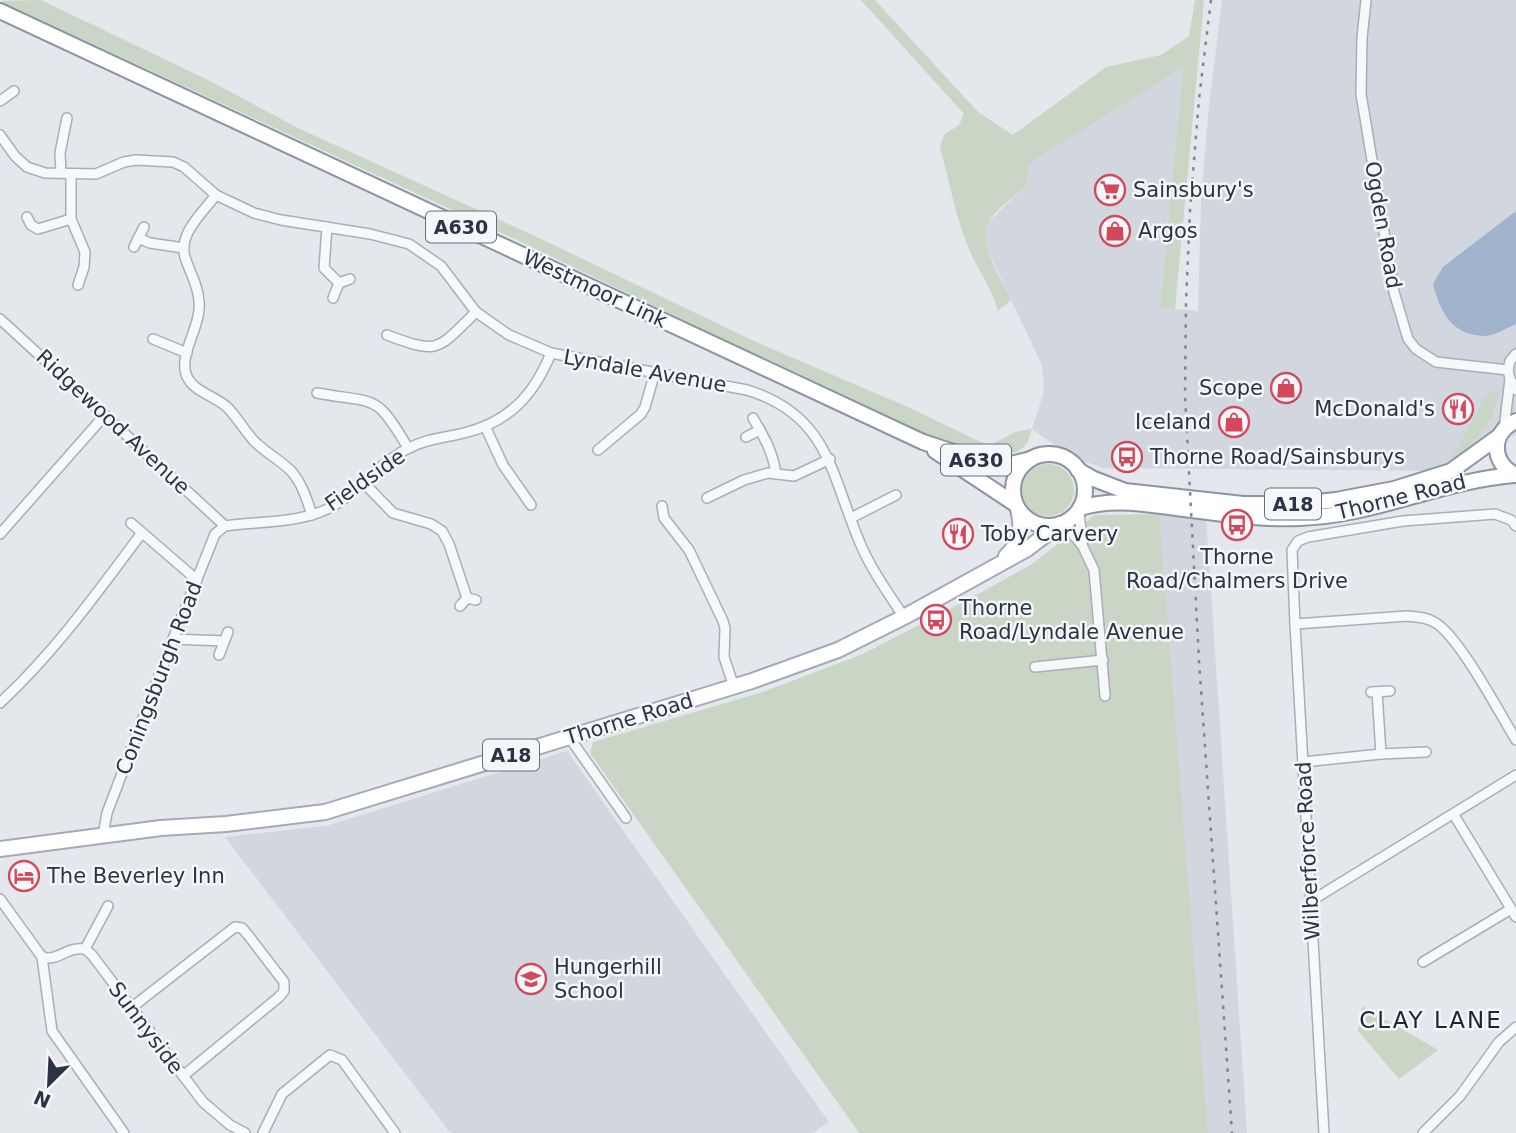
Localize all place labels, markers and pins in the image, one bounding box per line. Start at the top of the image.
supermarket icon: Sainsbury's [1093,173,1127,207]
place label: Sainsbury's [1133,178,1254,202]
shop icon: Argos [1098,214,1132,248]
place label: Argos [1138,219,1198,243]
shop icon: Scope [1269,371,1303,405]
place label: Scope [1199,376,1263,400]
restaurant icon: McDonald's [1441,392,1475,426]
place label: McDonald's [1314,397,1435,421]
shop icon: Iceland [1217,405,1251,439]
place label: Iceland [1135,410,1211,434]
bus stop icon: Thorne Road/Sainsburys [1110,440,1144,474]
place label: Thorne Road/Sainsburys [1149,445,1405,469]
bus stop icon: Thorne Road/Chalmers Drive [1220,508,1254,542]
restaurant icon: Toby Carvery [941,517,975,551]
place label: Toby Carvery [980,522,1118,546]
place label: Thorne Road/Chalmers Drive [1126,545,1348,593]
place label: Thorne Road/Lyndale Avenue [958,596,1184,644]
bus stop icon: Thorne Road/Lyndale Avenue [919,603,953,637]
hotel icon: The Beverley Inn [7,859,41,893]
place label: The Beverley Inn [46,864,225,888]
place label: Hungerhill School [554,955,662,1003]
school or university icon: Hungerhill School [514,962,548,996]

